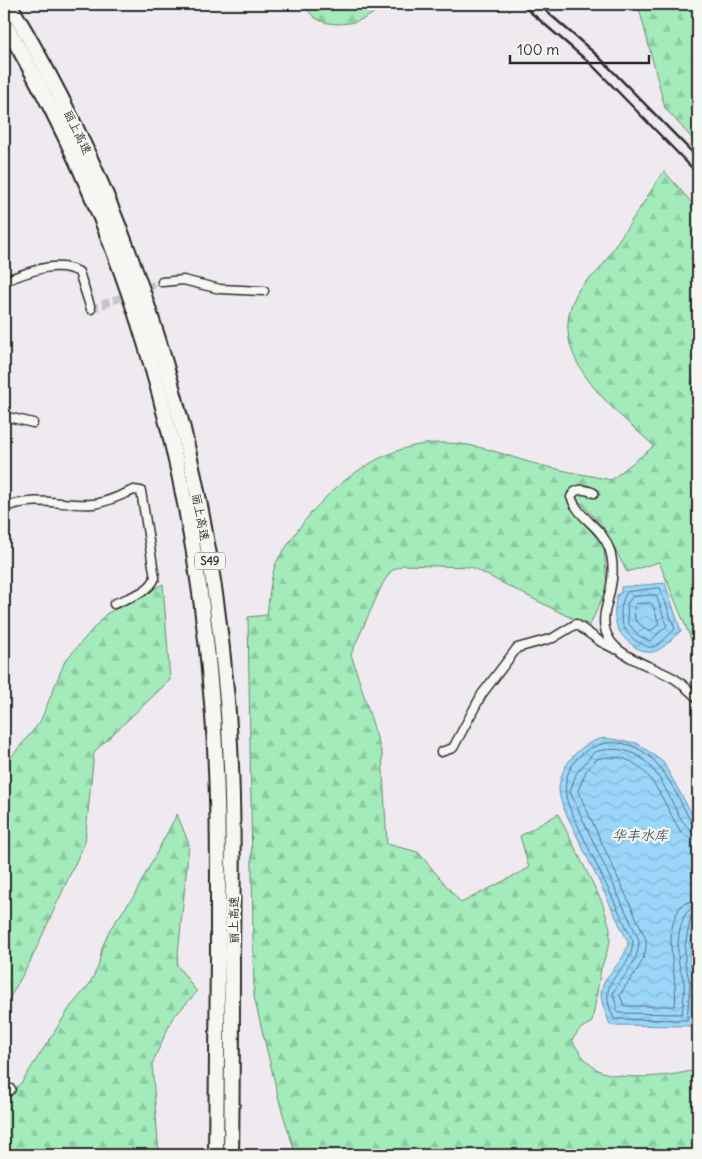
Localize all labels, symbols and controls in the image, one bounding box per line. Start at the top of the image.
scale bar [510,32,648,64]
text: 100 m [517,40,559,59]
street label: 丽上高速 [61,107,95,157]
street label: 丽上高速 [189,492,213,542]
road number: S49 [195,552,225,570]
water label: 华丰水库 [612,826,669,844]
street label: 丽上高速 [226,896,241,944]

